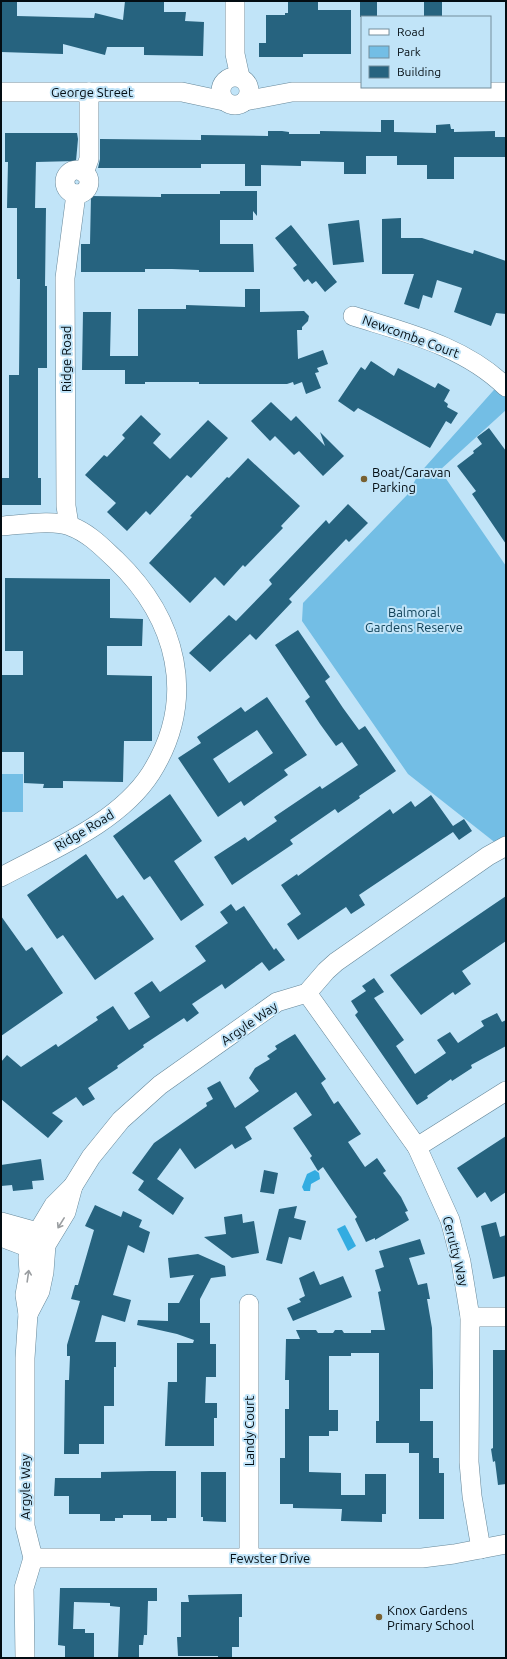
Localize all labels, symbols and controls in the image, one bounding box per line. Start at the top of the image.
legend [361,16,491,88]
text: Road [397,25,425,38]
text: Park [397,45,421,58]
text: Building [397,65,441,78]
street label: George Street [51,85,133,99]
street label: Newcombe Court [361,312,461,360]
street label: Ridge Road [59,326,73,392]
place label: Boat/Caravan Parking [372,465,451,494]
marker: Boat/Caravan Parking [359,474,369,484]
park label: Balmoral Gardens Reserve [365,605,463,634]
street label: Ridge Road [52,807,116,853]
street label: Argyle Way [218,999,280,1047]
street label: Cerutty Way [441,1215,471,1287]
one-way arrow [56,1217,64,1229]
one-way arrow [24,1270,32,1283]
street label: Landy Court [242,1396,256,1466]
street label: Argyle Way [18,1454,32,1520]
street label: Fewster Drive [230,1551,310,1565]
place label: Knox Gardens Primary School [387,1603,475,1632]
marker: Knox Gardens Primary School [374,1612,384,1622]

